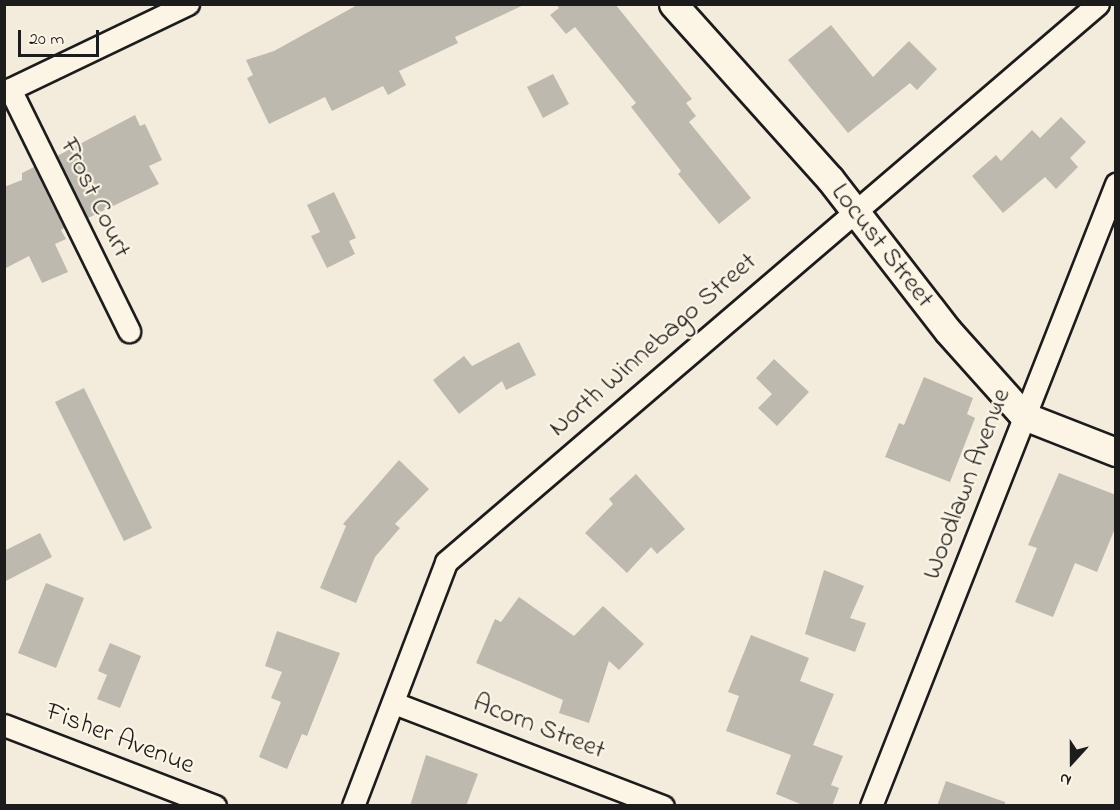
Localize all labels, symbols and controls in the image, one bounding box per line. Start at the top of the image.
scale bar [21,18,102,56]
text: 20 m [29,27,64,53]
street label: Frost Court [52,133,138,263]
street label: Locust Street [823,177,941,315]
street label: North Winnebago Street [542,246,764,444]
street label: Woodlawn Avenue [916,384,1018,584]
street label: Acorn Street [468,687,610,767]
street label: Fisher Avenue [41,696,199,782]
north arrow [1042,732,1102,792]
text: N [1056,766,1075,792]

